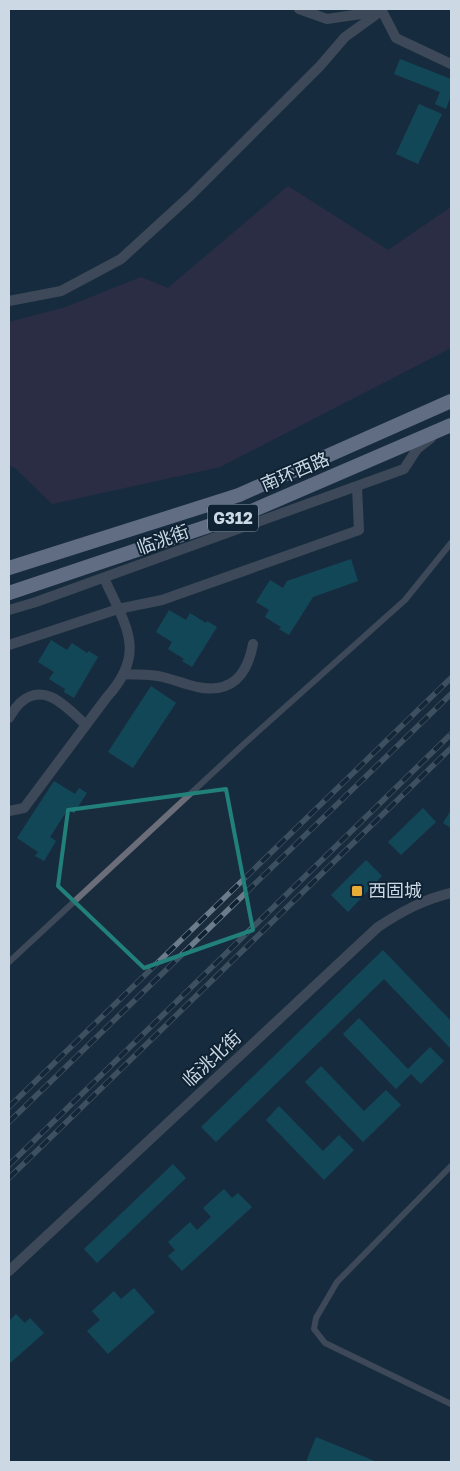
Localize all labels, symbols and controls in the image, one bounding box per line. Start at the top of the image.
street label: 南环西路 [257,447,332,495]
road number: G312 [208,504,258,532]
street label: 临洮街 [134,519,192,559]
place label: 西固城 [368,879,422,901]
marker: 西固城 [350,884,364,898]
street label: 临洮北街 [177,1026,245,1091]

